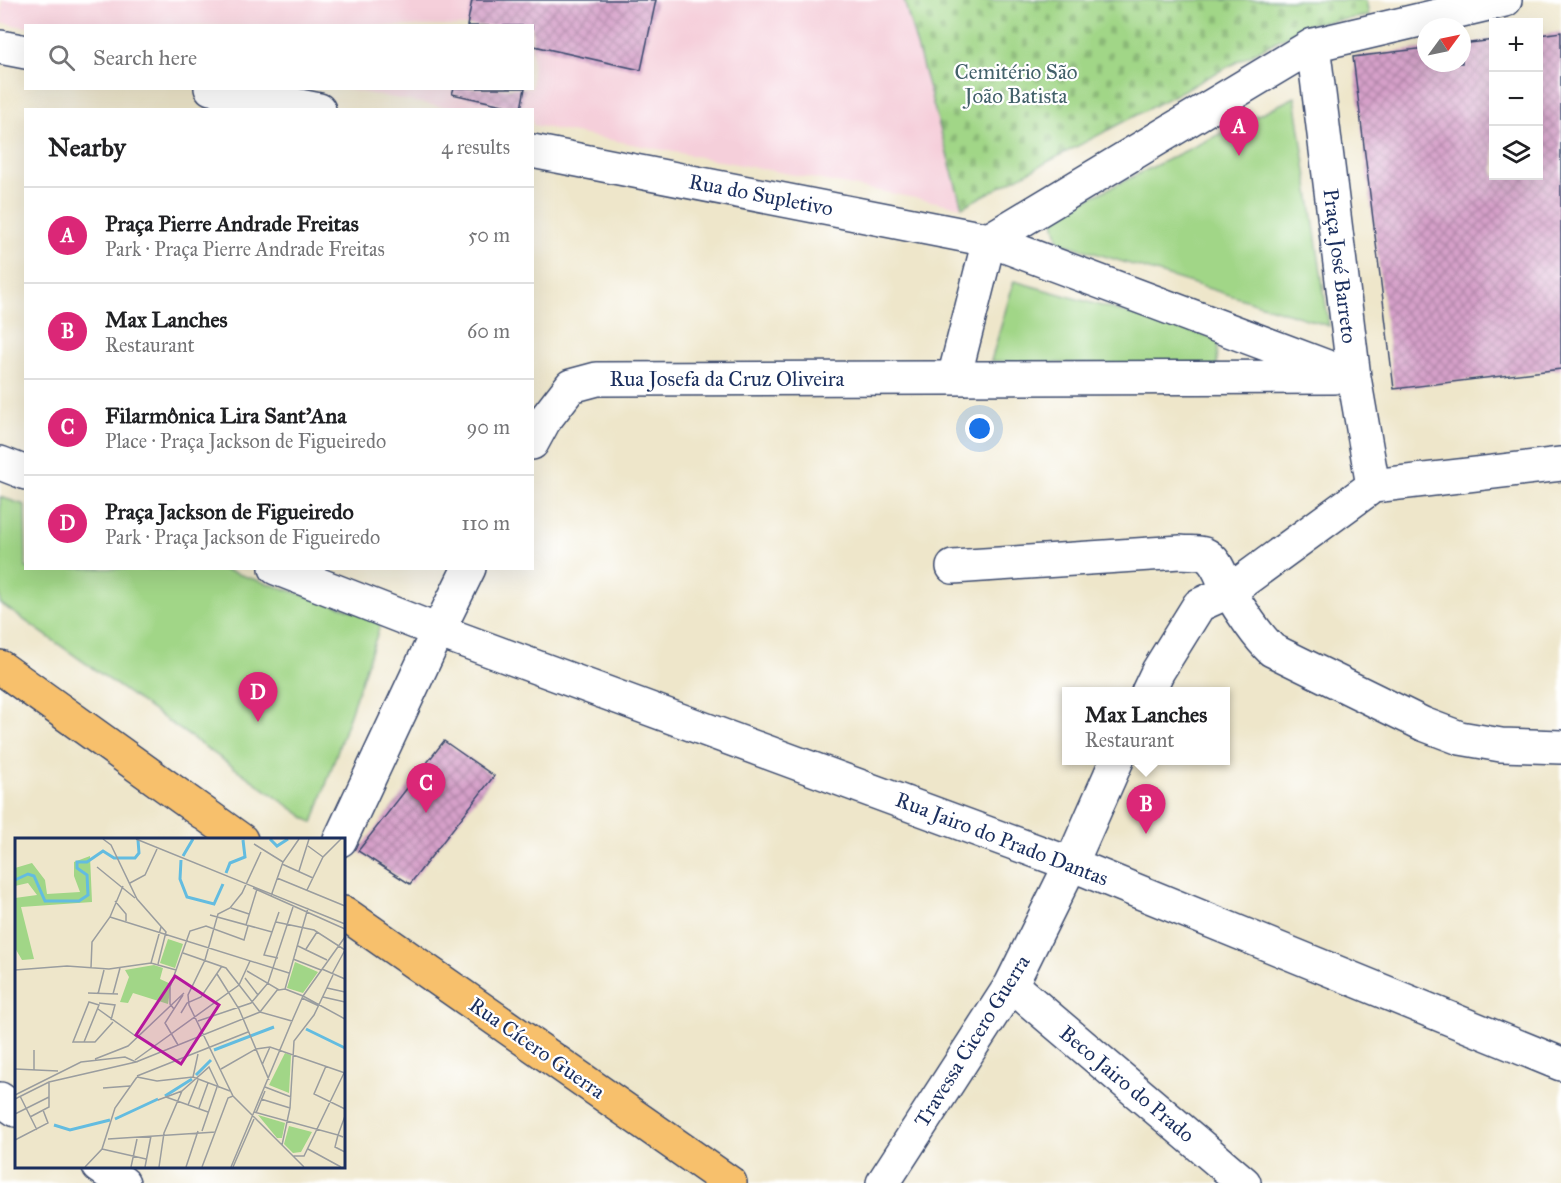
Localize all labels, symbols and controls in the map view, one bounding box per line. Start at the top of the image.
north arrow [1417,18,1471,72]
map controls [1489,18,1543,180]
button: + [1489,18,1543,72]
search box [24,24,534,90]
icon: search [45,41,78,74]
text: Search here [93,44,197,71]
park label: Cemitério São João Batista [954,59,1078,109]
button: − [1489,72,1543,126]
pin: A [1220,106,1258,156]
button: layers [1489,126,1543,180]
text: Nearby [48,131,126,163]
text: 4 results [441,135,510,159]
street label: Rua do Supletivo [687,168,836,222]
street label: Praça José Barreto [1318,187,1362,345]
text: Praça Pierre Andrade Freitas [105,210,359,237]
text: A [61,223,74,247]
text: 50 m [468,223,510,247]
text: Park · Praça Pierre Andrade Freitas [105,237,385,261]
text: Max Lanches [105,306,228,333]
text: B [61,319,74,343]
text: 60 m [467,319,510,343]
text: Restaurant [105,333,195,357]
street label: Rua Josefa da Cruz Oliveira [610,366,845,392]
text: Filarmônica Lira Sant'Ana [105,402,346,429]
your location [965,414,994,443]
text: C [61,415,74,439]
text: 90 m [467,415,510,439]
text: Place · Praça Jackson de Figueiredo [105,429,386,453]
text: Praça Jackson de Figueiredo [105,498,354,525]
text: D [60,511,75,535]
text: 110 m [462,511,510,535]
text: Park · Praça Jackson de Figueiredo [105,525,380,549]
pin: D [238,672,278,722]
popup [1062,687,1230,765]
text: Max Lanches [1085,701,1207,728]
text: Restaurant [1085,728,1174,752]
pin: C [406,764,446,813]
pin: B [1126,784,1166,834]
street label: Rua Jairo do Prado Dantas [892,786,1112,892]
inset map [15,838,345,1168]
street label: Travessa Cicero Guerra [908,950,1036,1132]
street label: Rua Cícero Guerra [464,992,610,1105]
street label: Beco Jairo do Prado [1054,1020,1200,1148]

